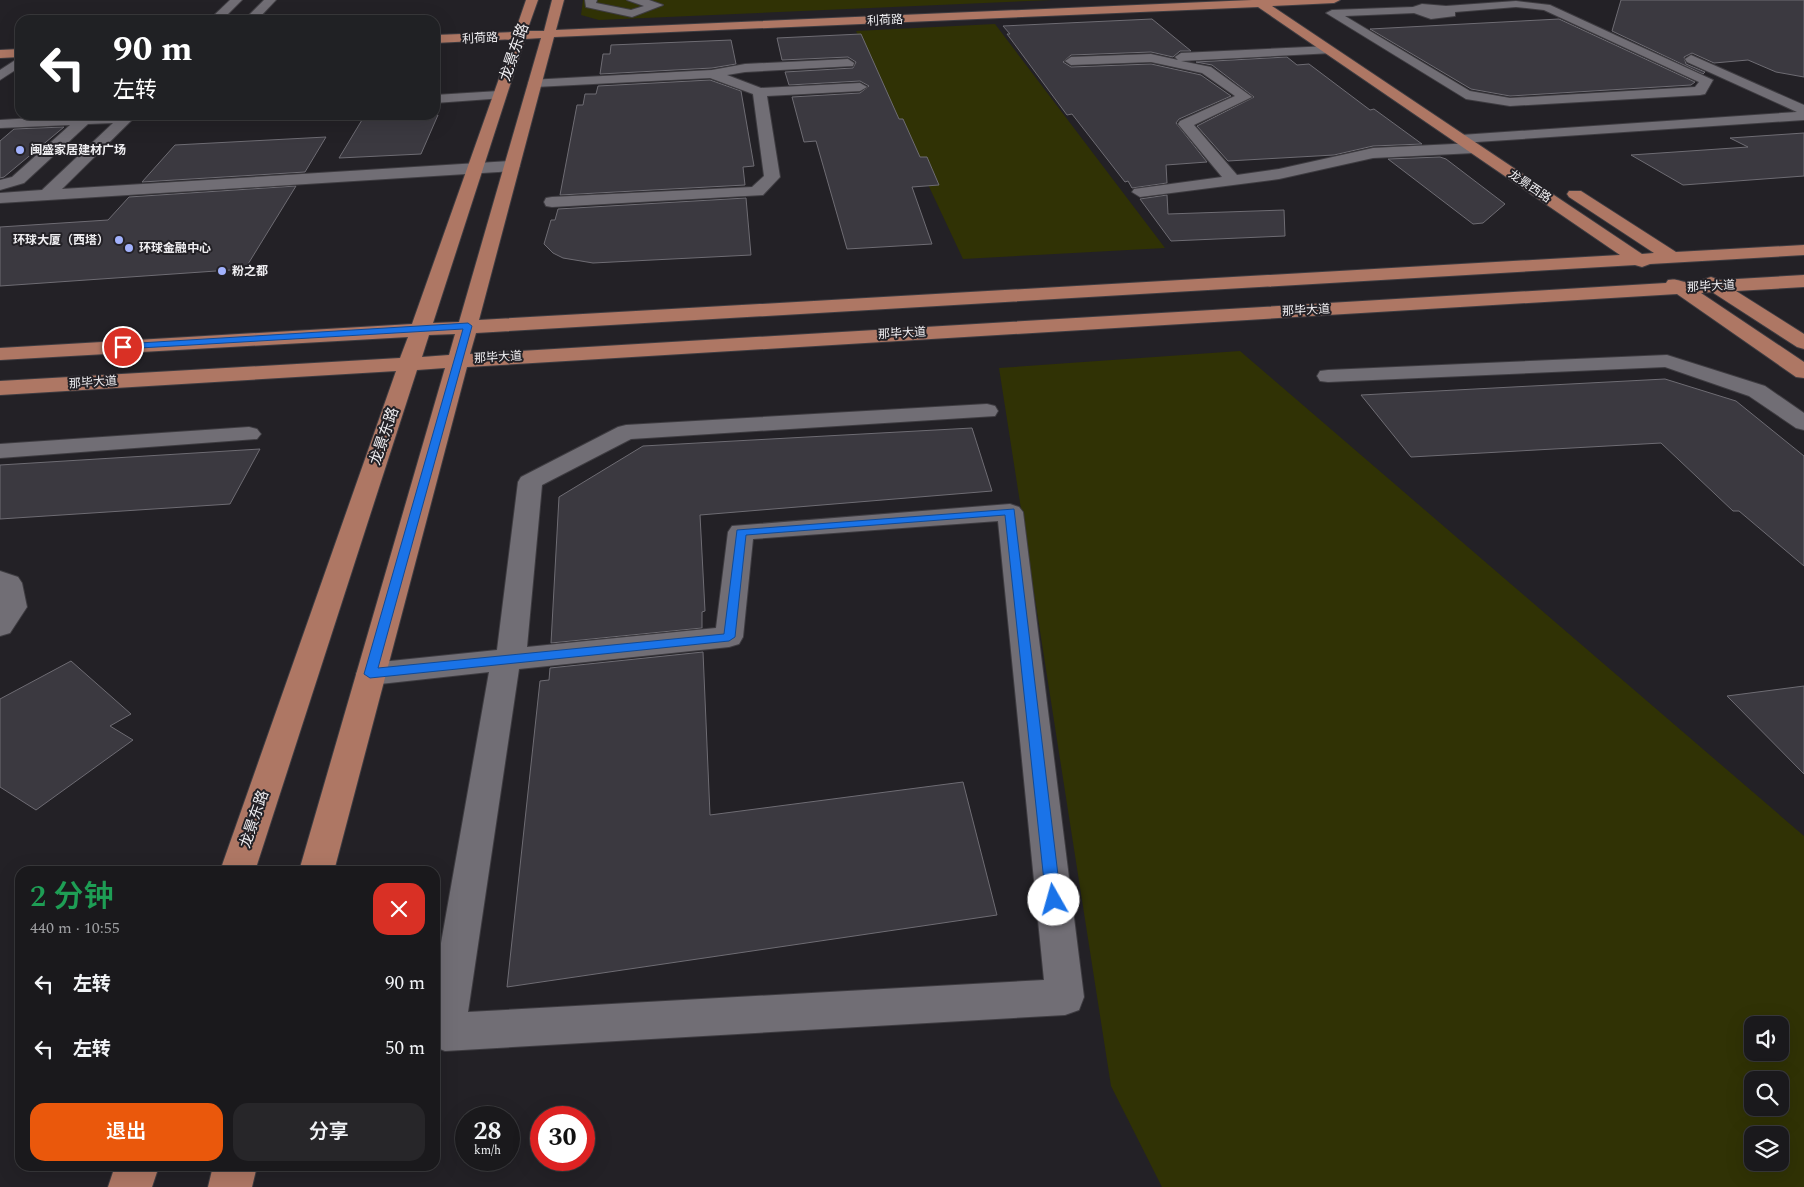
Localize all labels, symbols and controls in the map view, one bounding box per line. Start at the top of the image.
street label: 利荷路 [867,10,904,31]
street label: 龙景东路 [494,20,535,84]
text: 90 m [113,23,193,76]
street label: 利荷路 [462,28,499,49]
icon: left [30,35,95,100]
text: 左转 [113,74,157,107]
place label: 闽盛家居建材广场 [30,141,126,160]
marker: 闽盛家居建材广场 [14,144,26,156]
street label: 龙景西路 [1505,165,1555,208]
place label: 环球大厦（西塔） [13,231,109,250]
marker: 环球大厦（西塔） [113,234,125,246]
place label: 环球金融中心 [139,239,211,258]
marker: 环球金融中心 [123,242,135,254]
place label: 粉之都 [232,262,268,281]
marker: 粉之都 [216,265,228,277]
street label: 那毕大道 [1687,276,1735,297]
street label: 那毕大道 [1282,300,1330,321]
street label: 那毕大道 [878,323,926,344]
pin [102,326,144,368]
icon: arrive [109,333,137,361]
street label: 那毕大道 [474,347,522,368]
street label: 那毕大道 [68,371,118,394]
street label: 龙景东路 [364,404,405,468]
street label: 龙景东路 [234,787,275,851]
position arrow [1027,873,1079,925]
text: 2 分钟 [30,874,114,920]
button: close [373,883,425,935]
text: 440 m · 10:55 [30,916,120,940]
text: 90 m [385,969,425,998]
icon: left [30,970,58,998]
text: 左转 [73,970,111,999]
map controls [1744,1016,1789,1171]
button: sound [1744,1016,1789,1061]
text: 50 m [385,1034,425,1063]
icon: left [30,1035,58,1063]
text: 左转 [73,1035,111,1064]
button: search [1744,1071,1789,1116]
button: 退出 [30,1103,223,1161]
button: 分享 [233,1103,425,1161]
speed limit sign: 30 [530,1106,595,1171]
text: 28 [473,1113,502,1151]
button: layers [1744,1126,1789,1171]
text: km/h [474,1141,501,1160]

